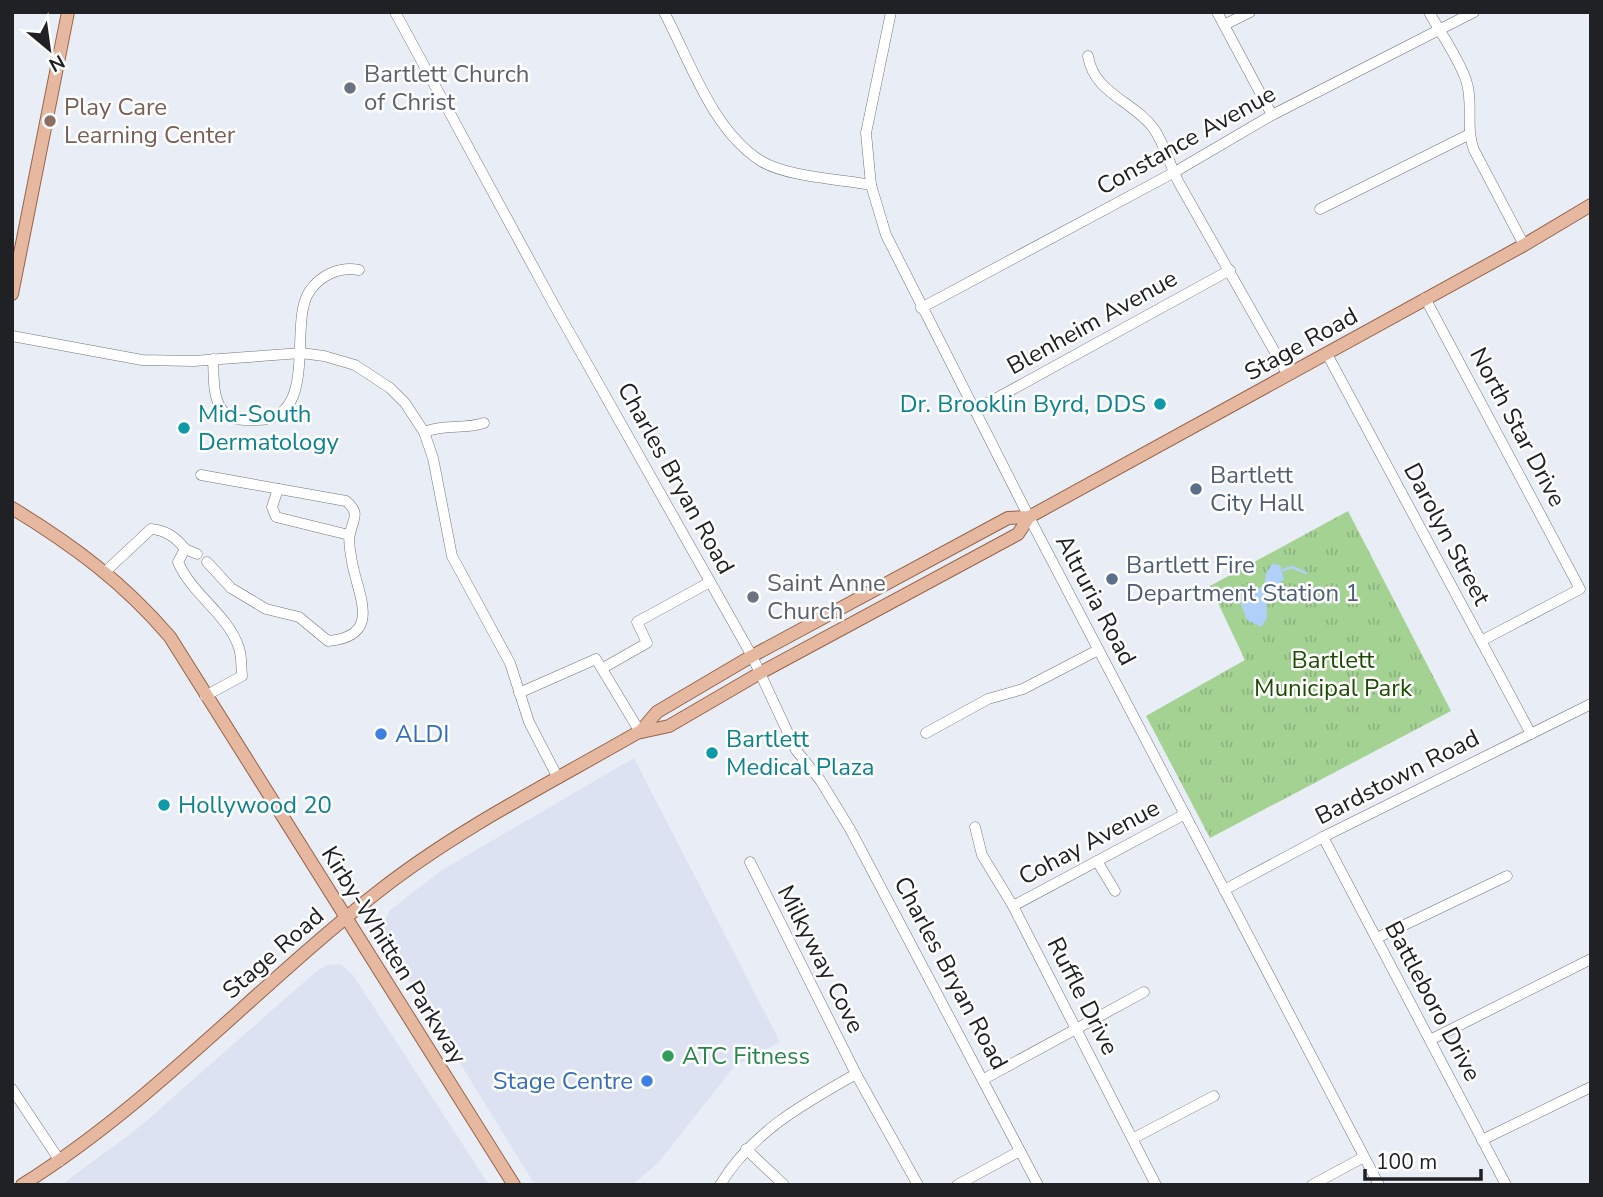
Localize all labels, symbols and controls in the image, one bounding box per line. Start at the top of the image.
north arrow [14,14,84,84]
text: N [44,48,69,78]
place label: Bartlett Church of Christ [364,58,529,118]
street label: Constance Avenue [1091,78,1281,202]
marker: Bartlett Church of Christ [342,80,358,96]
place label: Play Care Learning Center [64,91,236,151]
marker: Play Care Learning Center [42,113,58,129]
street label: Blenheim Avenue [1001,262,1183,382]
street label: Stage Road [1239,300,1363,388]
street label: North Star Drive [1463,342,1573,512]
street label: Charles Bryan Road [610,376,742,580]
place label: Dr. Brooklin Byrd, DDS [900,388,1146,420]
marker: Dr. Brooklin Byrd, DDS [1152,396,1168,412]
place label: Mid-South Dermatology [198,398,339,458]
marker: Mid-South Dermatology [176,420,192,436]
street label: Darolyn Street [1396,457,1498,611]
place label: Bartlett City Hall [1210,459,1304,519]
marker: Bartlett City Hall [1188,481,1204,497]
street label: Altruria Road [1048,529,1144,671]
place label: Bartlett Fire Department Station 1 [1126,549,1360,609]
place label: Saint Anne Church [767,567,886,627]
marker: Bartlett Fire Department Station 1 [1104,571,1120,587]
marker: Saint Anne Church [745,589,761,605]
park label: Bartlett Municipal Park [1254,644,1413,704]
place label: ALDI [395,718,449,750]
street label: Bardstown Road [1310,722,1484,832]
place label: Bartlett Medical Plaza [726,723,875,783]
marker: ALDI [373,726,389,742]
marker: Bartlett Medical Plaza [704,745,720,761]
place label: Hollywood 20 [178,789,332,821]
street label: Cohay Avenue [1013,791,1165,893]
marker: Hollywood 20 [156,797,172,813]
street label: Kirby-Whitten Parkway [314,840,474,1070]
street label: Charles Bryan Road [887,871,1015,1075]
street label: Milkyway Cove [770,880,872,1038]
street label: Stage Road [215,900,331,1006]
street label: Battleboro Drive [1377,915,1489,1087]
street label: Ruffle Drive [1040,932,1126,1060]
place label: ATC Fitness [682,1040,810,1072]
marker: ATC Fitness [660,1048,676,1064]
place label: Stage Centre [493,1065,633,1097]
marker: Stage Centre [639,1073,655,1089]
scale bar [1365,1138,1480,1182]
text: 100 m [1376,1148,1437,1176]

